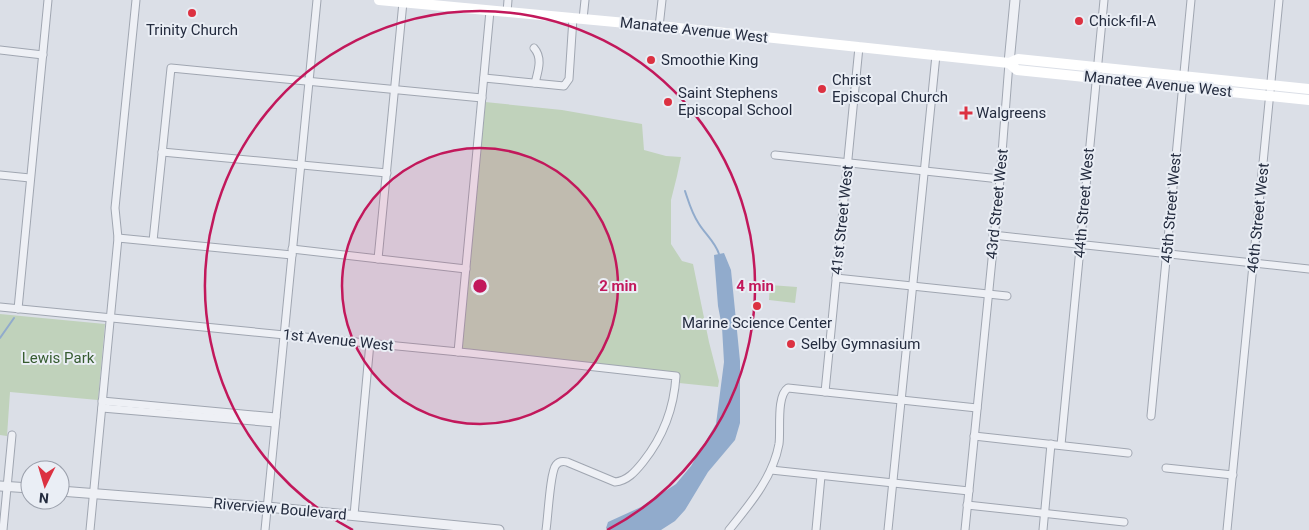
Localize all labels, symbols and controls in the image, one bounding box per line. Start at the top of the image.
marker: Trinity Church [186,7,198,19]
place label: Chick-fil-A [1089,12,1156,30]
street label: Manatee Avenue West [619,13,769,47]
marker: Chick-fil-A [1073,15,1085,27]
place label: Trinity Church [146,21,238,39]
place label: Smoothie King [661,51,758,69]
marker: Smoothie King [645,54,657,66]
street label: Manatee Avenue West [1083,67,1233,101]
place label: Christ Episcopal Church [832,71,948,106]
marker: Christ Episcopal Church [816,83,828,95]
place label: Saint Stephens Episcopal School [678,84,792,119]
marker: Saint Stephens Episcopal School [662,96,674,108]
place label: Walgreens [976,104,1046,122]
marker: Walgreens [960,107,972,119]
street label: 44th Street West [1070,147,1098,259]
street label: 43rd Street West [982,148,1012,260]
street label: 45th Street West [1157,152,1185,264]
street label: 46th Street West [1243,162,1273,274]
street label: 41st Street West [827,164,857,276]
centre of rings [471,277,489,295]
text: 2 min [599,277,637,295]
text: 4 min [736,277,774,295]
marker: Marine Science Center [751,300,763,312]
place label: Marine Science Center [682,314,832,332]
street label: 1st Avenue West [282,325,394,355]
place label: Selby Gymnasium [801,335,920,353]
marker: Selby Gymnasium [785,338,797,350]
park label: Lewis Park [22,349,95,367]
north arrow [20,460,70,510]
text: N [38,490,49,506]
street label: Riverview Boulevard [213,494,347,524]

